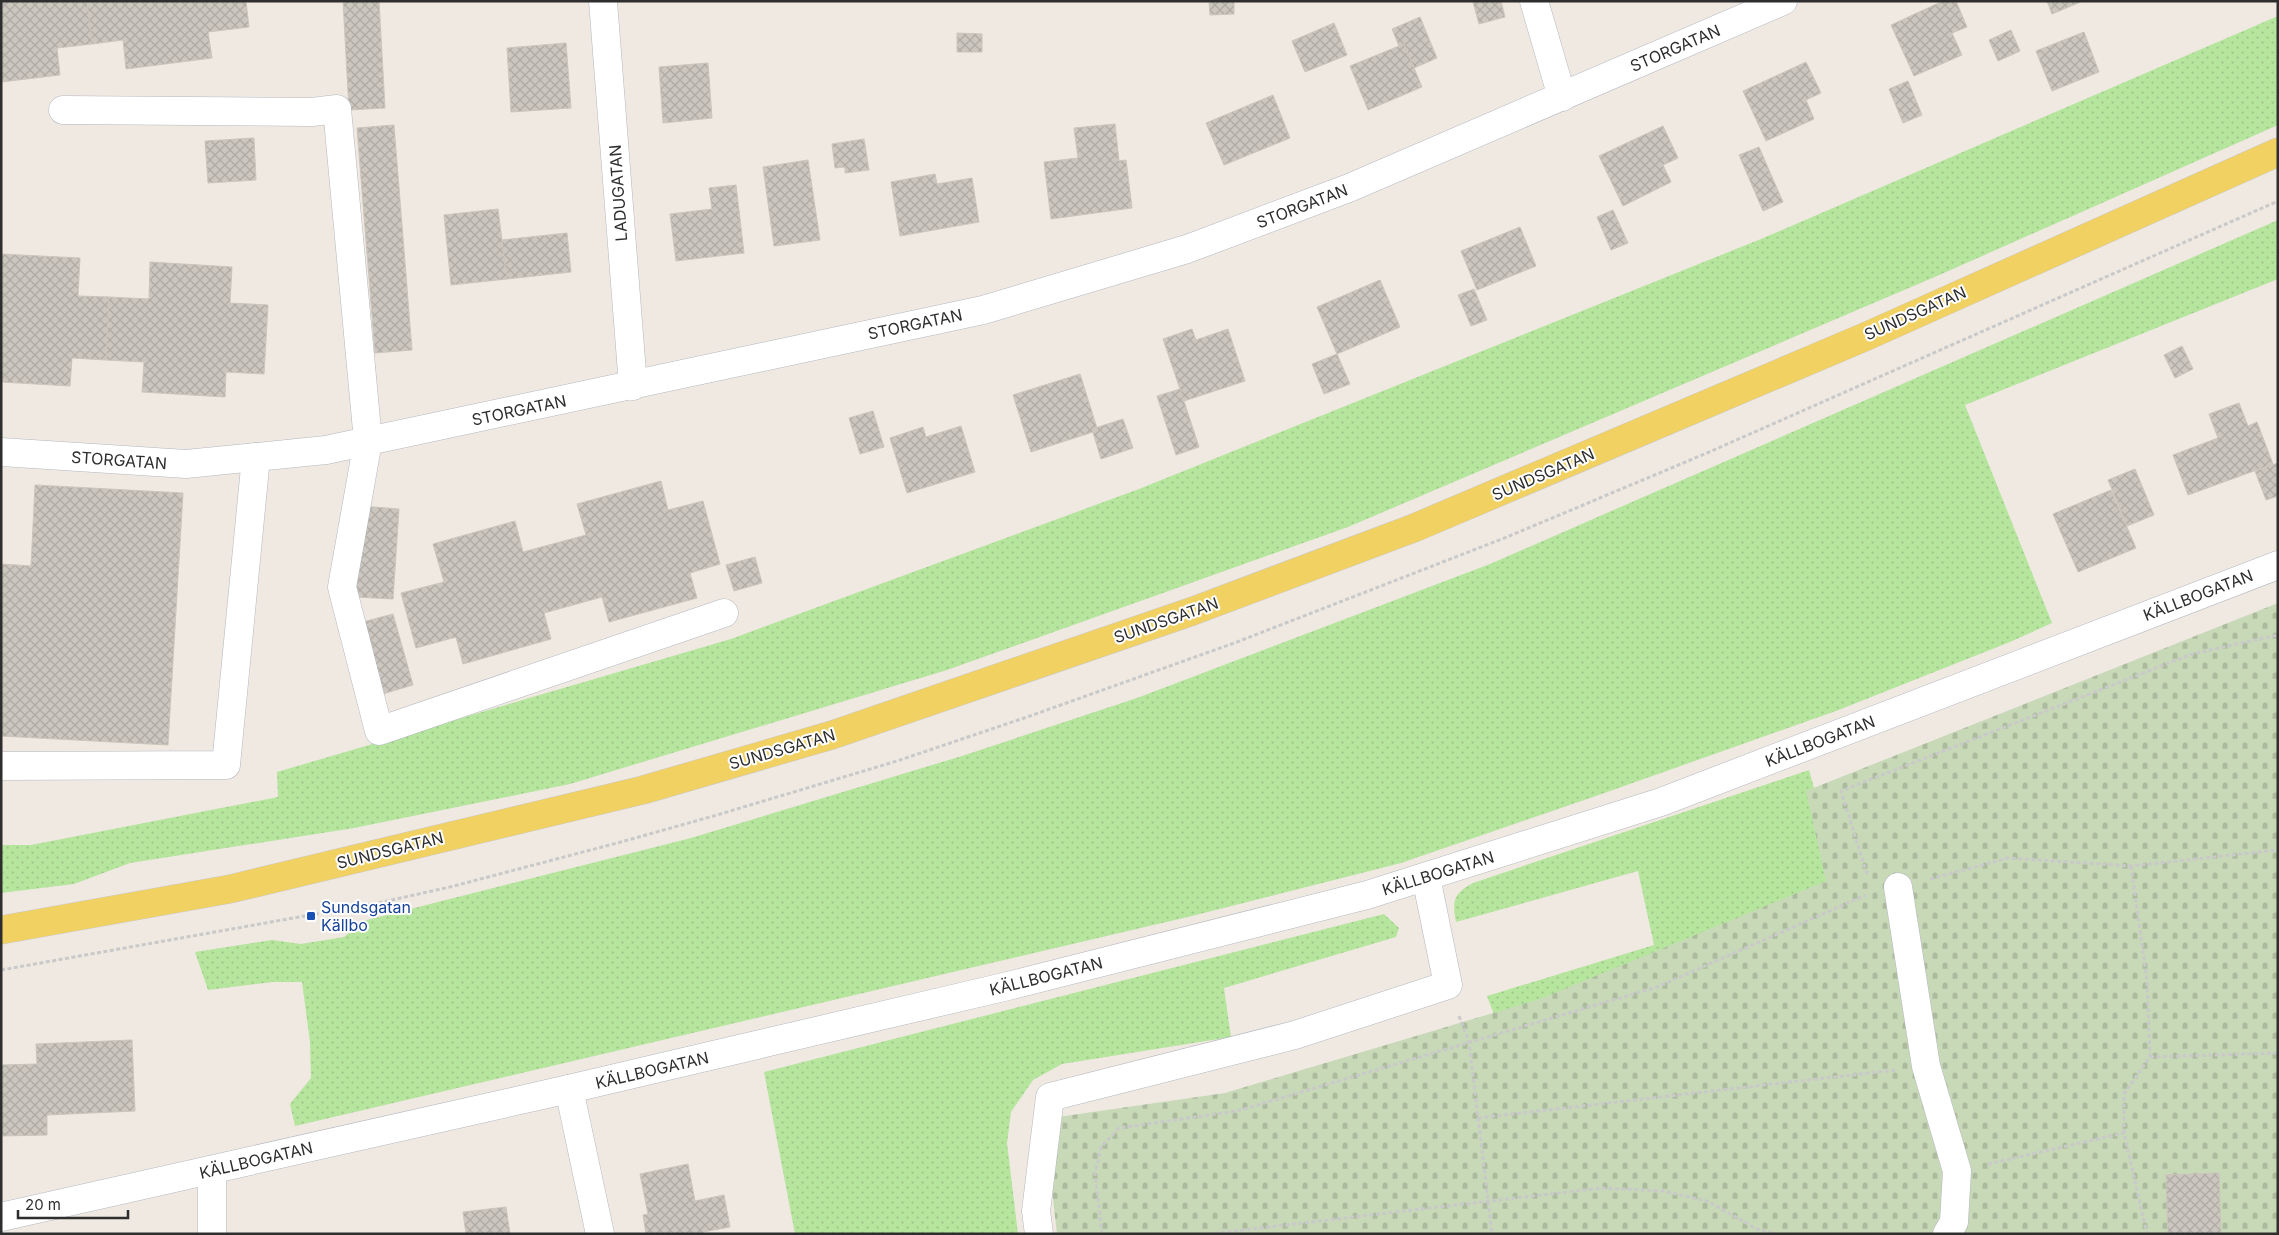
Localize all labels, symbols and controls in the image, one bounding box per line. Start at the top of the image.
street label: STORGATAN [1627,20,1723,76]
street label: LADUGATAN [605,144,631,242]
street label: STORGATAN [1254,179,1350,233]
street label: SUNDSGATAN [1861,282,1969,344]
street label: STORGATAN [866,304,964,344]
street label: STORGATAN [470,390,568,430]
street label: SUNDSGATAN [1489,443,1597,505]
street label: STORGATAN [70,447,168,473]
street label: KÄLLBOGATAN [2140,565,2256,625]
street label: SUNDSGATAN [1111,593,1221,647]
street label: KÄLLBOGATAN [1762,711,1878,771]
street label: SUNDSGATAN [727,724,837,774]
street label: SUNDSGATAN [335,827,445,873]
street label: KÄLLBOGATAN [1380,846,1496,900]
place label: Sundsgatan Källbo [321,897,411,935]
marker: Sundsgatan Källbo [305,910,317,922]
street label: KÄLLBOGATAN [987,952,1105,1000]
street label: KÄLLBOGATAN [593,1047,711,1093]
street label: KÄLLBOGATAN [197,1137,315,1183]
scale bar [18,1188,128,1220]
text: 20 m [25,1195,61,1214]

